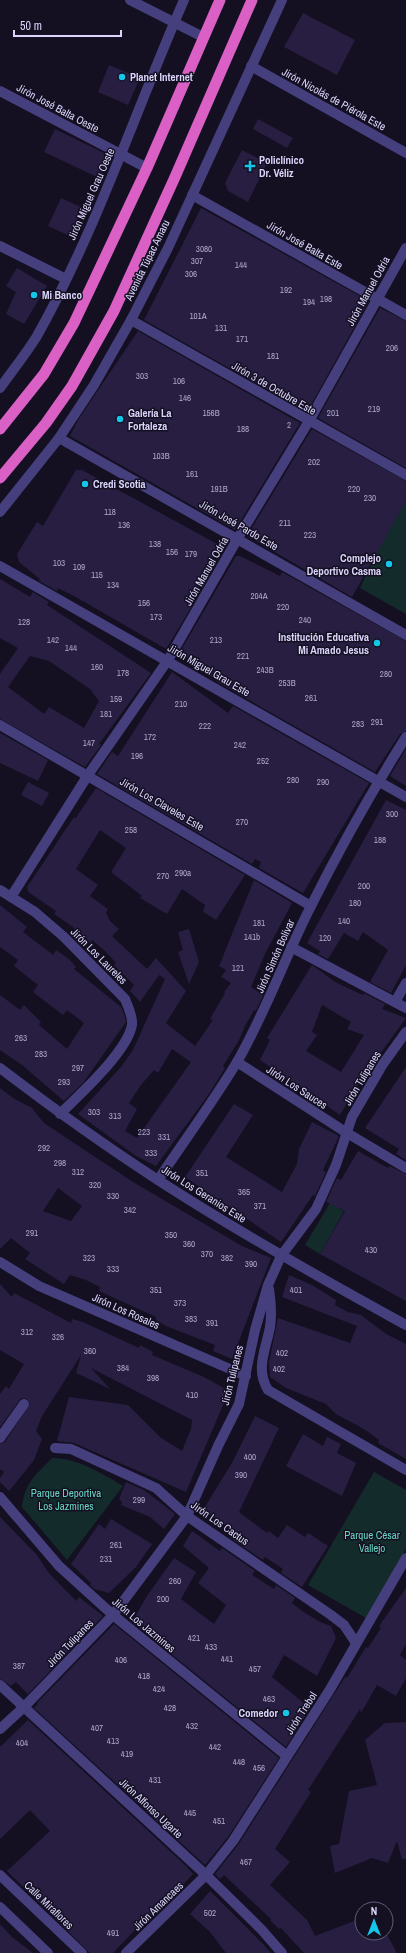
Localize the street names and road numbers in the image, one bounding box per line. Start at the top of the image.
street label: Jirón Nicolás de Piérola Este [280,65,388,133]
street label: Jirón José Balta Oeste [14,80,102,136]
street label: Jirón Miguel Grau Oeste [65,146,117,242]
street label: Avenida Túpac Amaru [121,217,173,304]
street label: Jirón José Balta Este [265,218,345,272]
street label: Jirón Manuel Odría [343,254,393,328]
street label: Jirón 3 de Octubre Este [229,358,319,418]
street label: Jirón José Pardo Este [197,497,281,553]
street label: Jirón Manuel Odría [181,534,231,608]
street label: Jirón Miguel Grau Este [165,641,253,699]
street label: Jirón Los Claveles Este [117,774,207,834]
street label: Jirón Simón Bolívar [252,917,298,995]
street label: Jirón Los Laureles [68,925,131,988]
street label: Jirón Tulipanes [340,1048,384,1108]
street label: Jirón Los Sauces [264,1062,330,1112]
street label: Jirón Los Geranios Este [159,1162,249,1226]
street label: Jirón Los Rosales [90,1290,162,1332]
street label: Jirón Tulipanes [218,1343,246,1406]
street label: Jirón Los Cactus [188,1498,252,1548]
street label: Jirón Los Jazmines [110,1594,179,1656]
street label: Jirón Tulipanes [44,1616,97,1670]
street label: Jirón Trebol [282,1689,320,1737]
street label: Jirón Alfonso Ugarte [116,1775,186,1841]
street label: Calle Miraflores [21,1878,77,1932]
street label: Jirón Amancaes [130,1878,186,1934]

